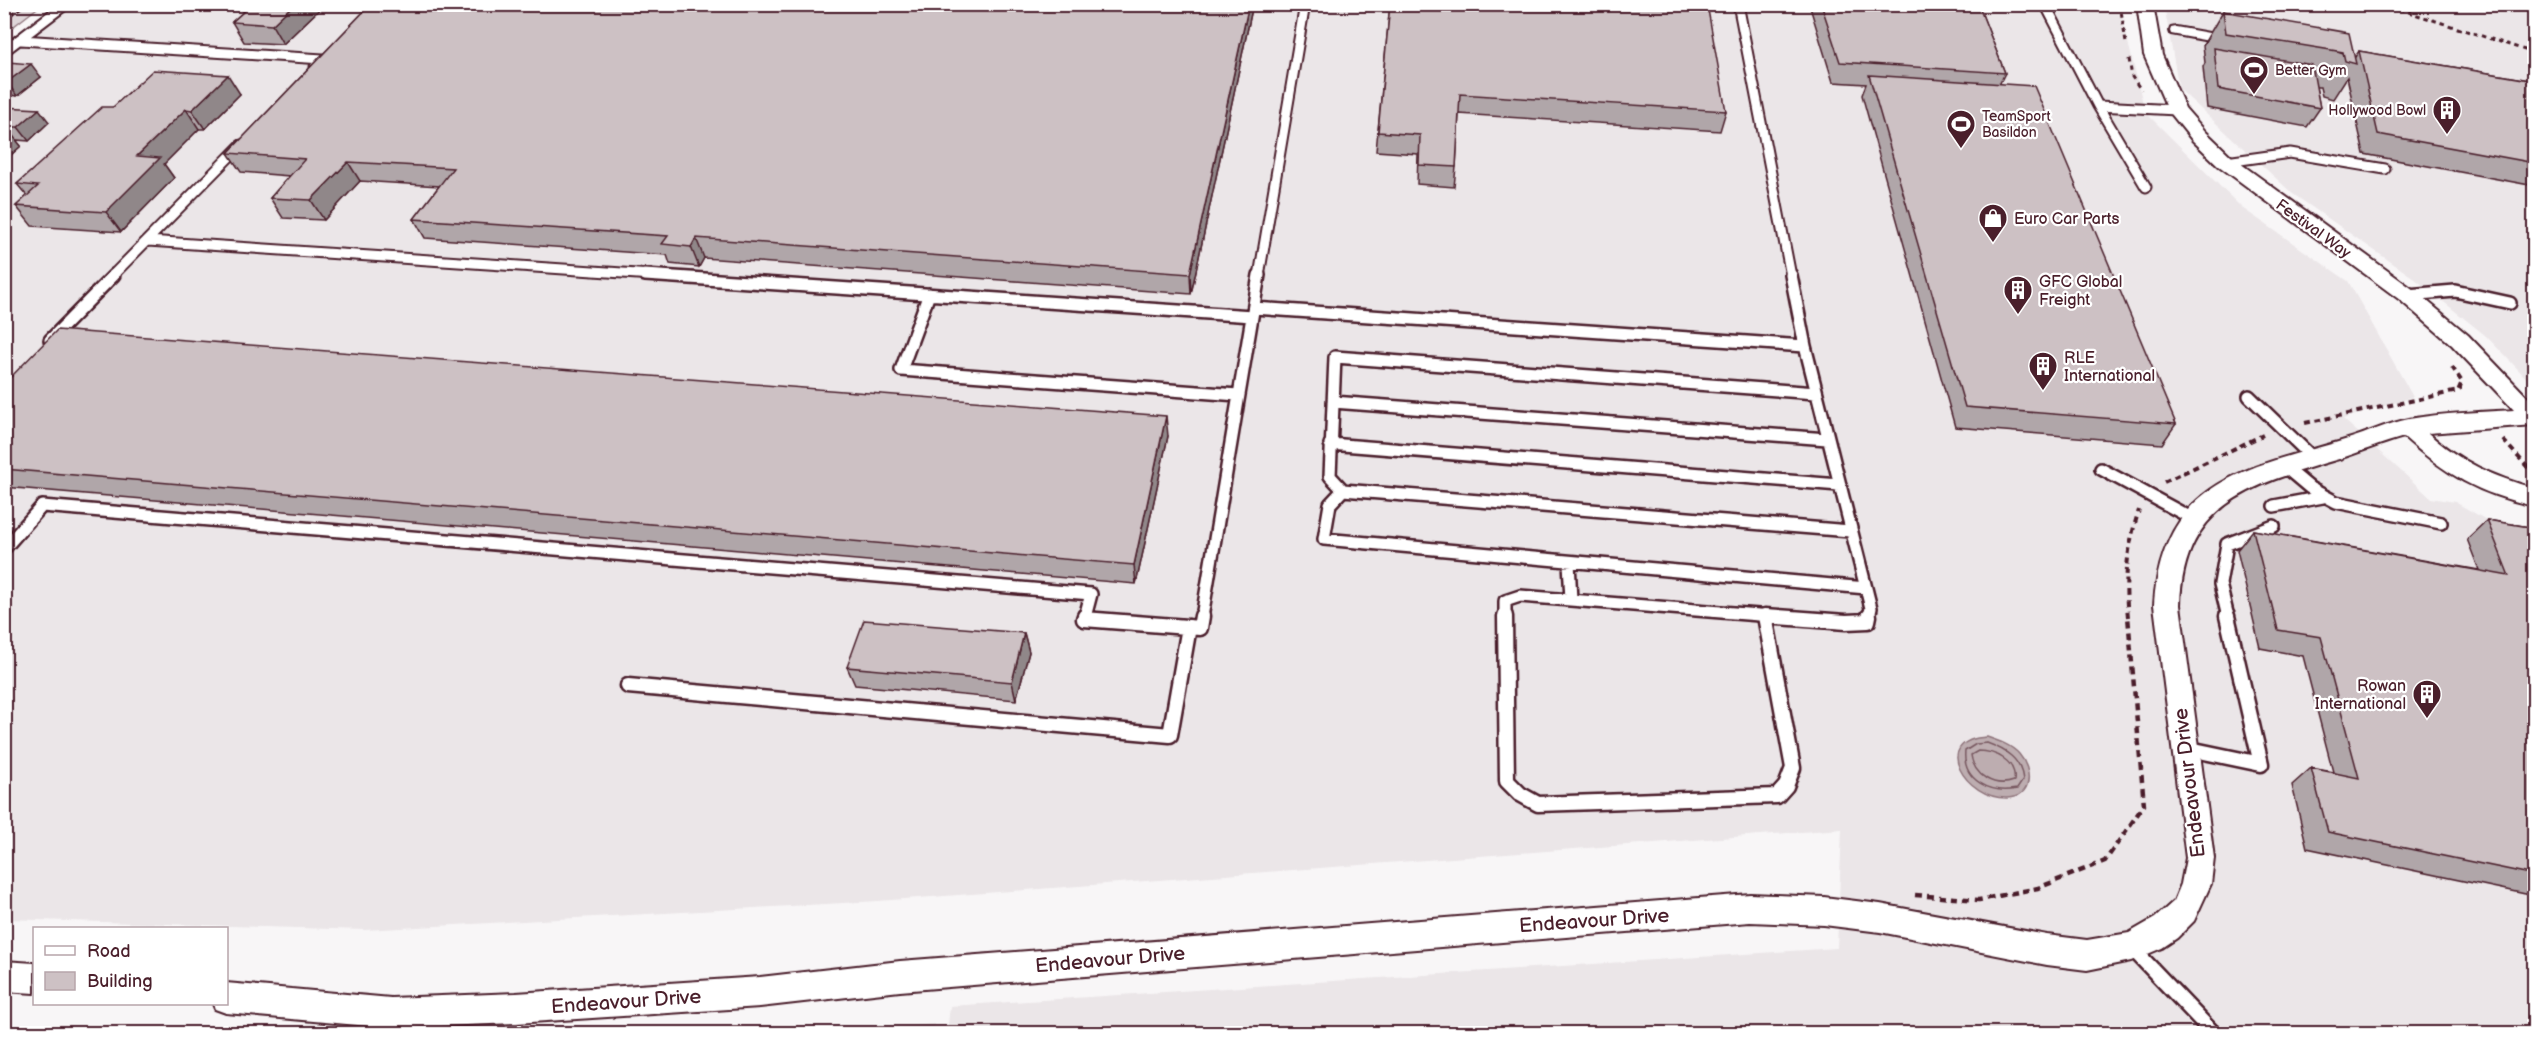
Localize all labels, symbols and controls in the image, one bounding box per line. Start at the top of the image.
sports icon: Better Gym [2238,54,2270,96]
place label: Better Gym [2275,62,2347,79]
building icon: Hollywood Bowl [2431,94,2463,136]
place label: Hollywood Bowl [2328,102,2426,119]
sports icon: TeamSport Basildon [1945,108,1977,150]
place label: TeamSport Basildon [1982,108,2051,141]
street label: Festival Way [2272,196,2355,263]
shop icon: Euro Car Parts [1977,202,2009,244]
place label: Euro Car Parts [2014,210,2120,229]
place label: GFC Global Freight [2039,273,2122,310]
building icon: GFC Global Freight [2002,274,2034,316]
place label: RLE International [2064,349,2155,386]
building icon: RLE International [2027,350,2059,392]
place label: Rowan International [2315,677,2406,714]
building icon: Rowan International [2411,678,2443,720]
street label: Endeavour Drive [2169,707,2211,859]
street label: Endeavour Drive [1518,904,1670,938]
legend [33,927,228,1005]
text: Road [87,941,131,962]
street label: Endeavour Drive [1034,941,1186,979]
text: Building [87,971,153,992]
street label: Endeavour Drive [550,985,702,1019]

